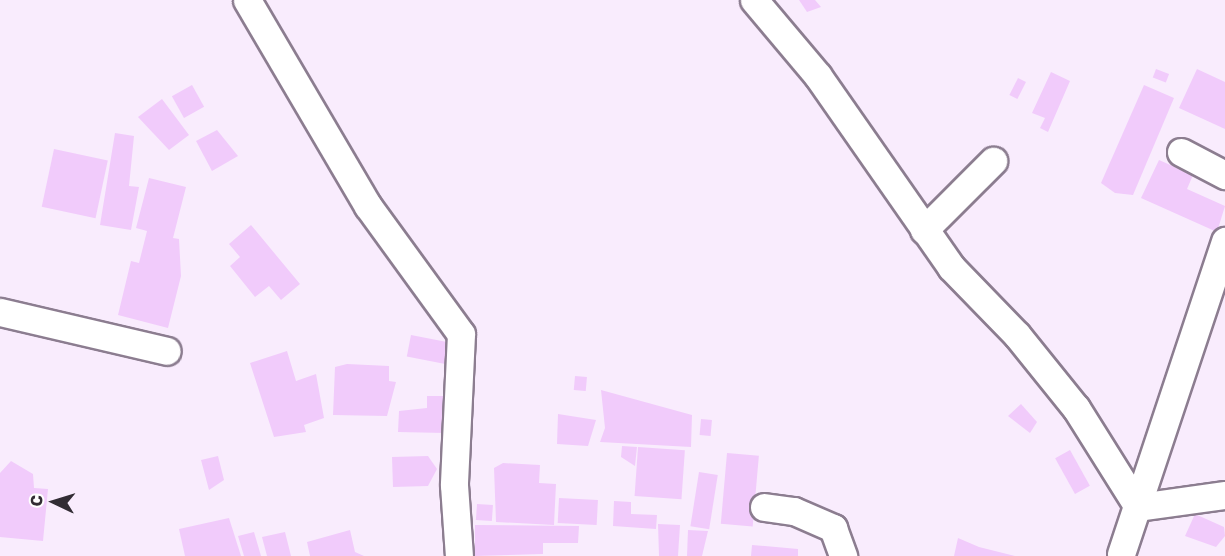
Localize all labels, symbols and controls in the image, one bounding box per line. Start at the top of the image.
north arrow [24,472,84,532]
text: С [26,494,46,507]

